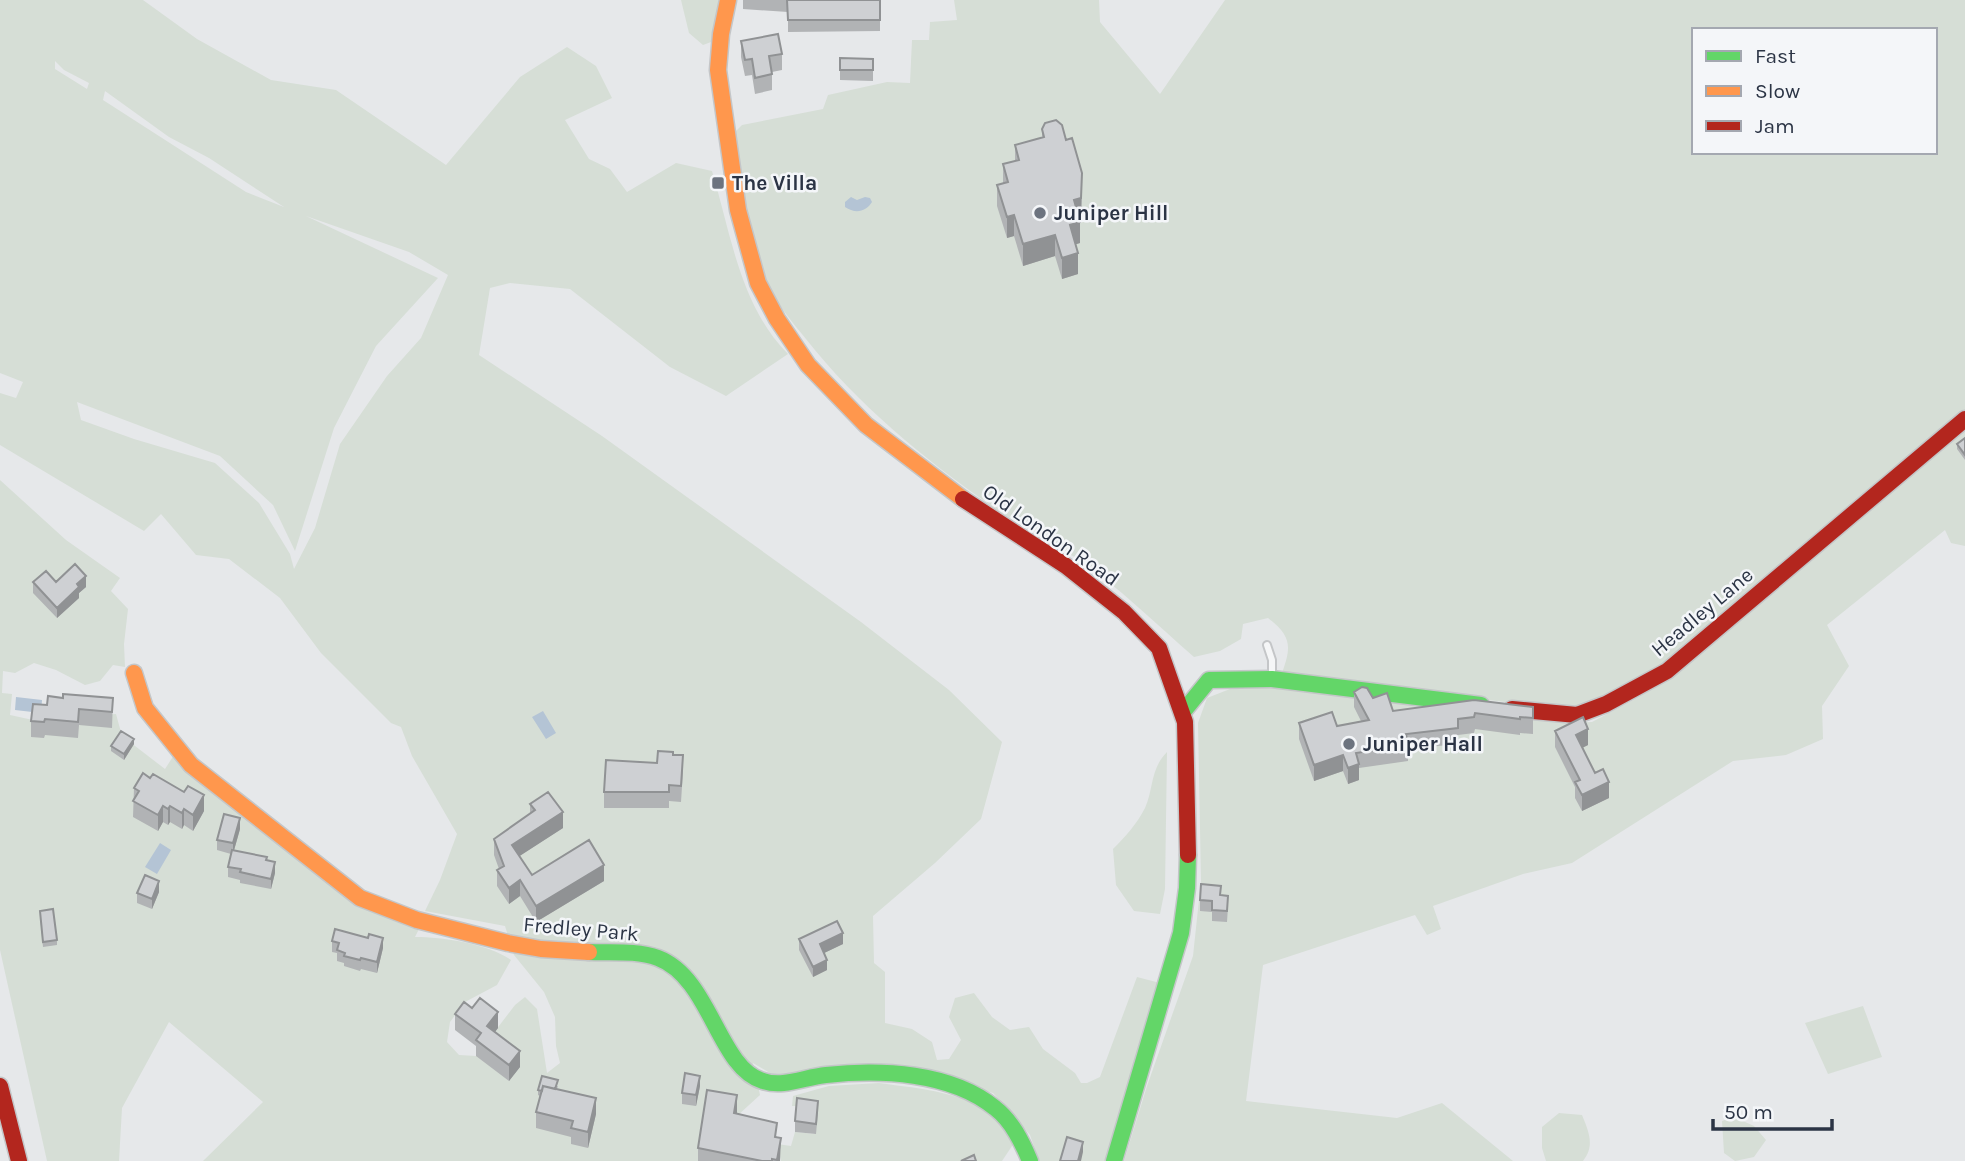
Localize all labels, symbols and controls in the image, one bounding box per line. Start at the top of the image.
legend [1692,28,1937,154]
text: Fast [1755,44,1796,68]
text: Slow [1755,79,1800,103]
text: Jam [1755,114,1795,138]
place label: The Villa [732,171,817,195]
marker: The Villa [710,175,726,191]
place label: Juniper Hill [1054,201,1168,225]
marker: Juniper Hill [1032,205,1048,221]
street label: Old London Road [978,479,1124,591]
street label: Headley Lane [1646,563,1758,661]
place label: Juniper Hall [1363,732,1483,756]
marker: Juniper Hall [1341,736,1357,752]
street label: Fredley Park [522,912,640,946]
scale bar [1713,1088,1832,1132]
text: 50 m [1724,1100,1773,1124]

